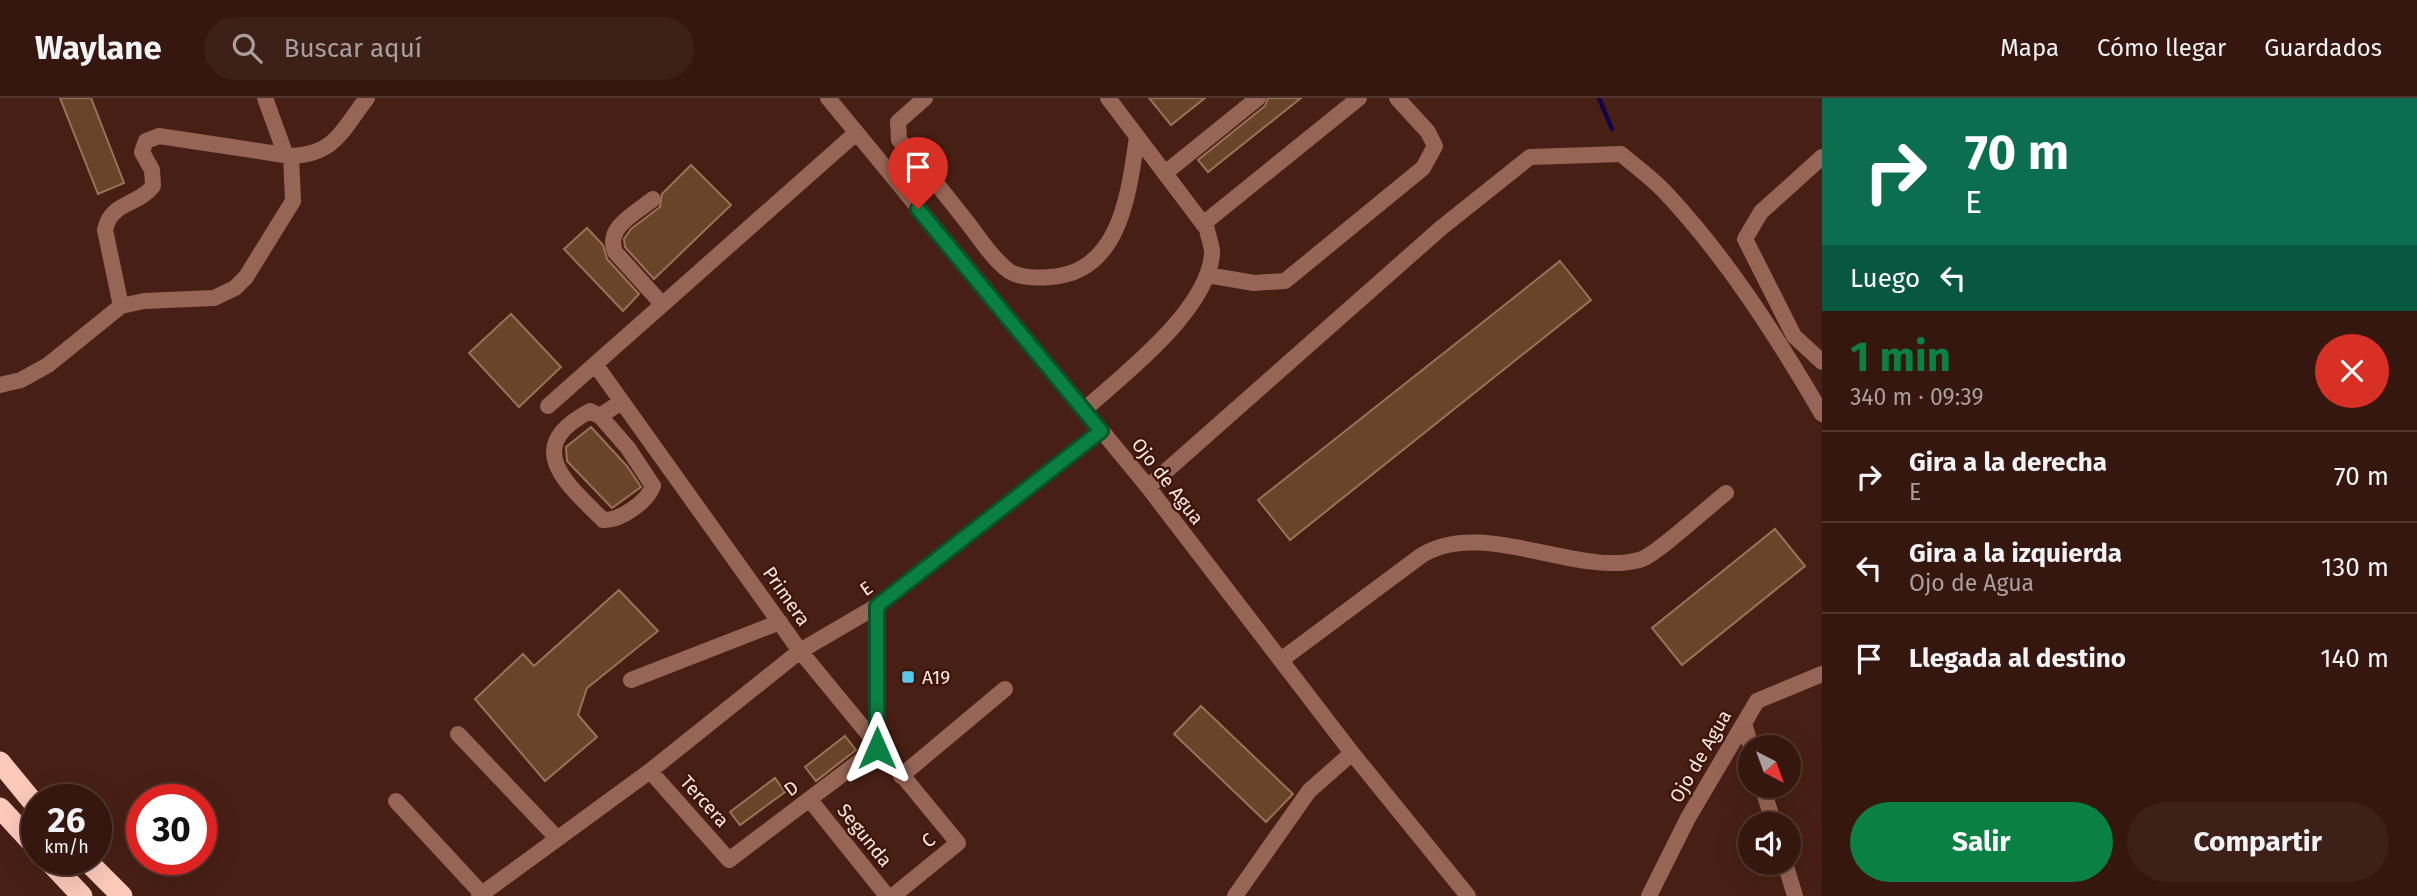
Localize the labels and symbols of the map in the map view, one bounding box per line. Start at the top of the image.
pin [888,137,948,209]
street label: Ojo de Agua [1127,434,1208,529]
street label: Primera [758,562,815,630]
street label: E [856,576,877,601]
place label: A19 [922,666,950,689]
marker: A19 [900,669,916,685]
street label: Ojo de Agua [1665,706,1736,807]
position arrow [840,711,914,785]
north arrow [1738,735,1801,798]
street label: Tercera [675,771,734,832]
street label: D [779,776,803,801]
speed limit sign: 30 [126,784,217,875]
street label: Segunda [832,799,897,871]
street label: C [917,828,940,853]

